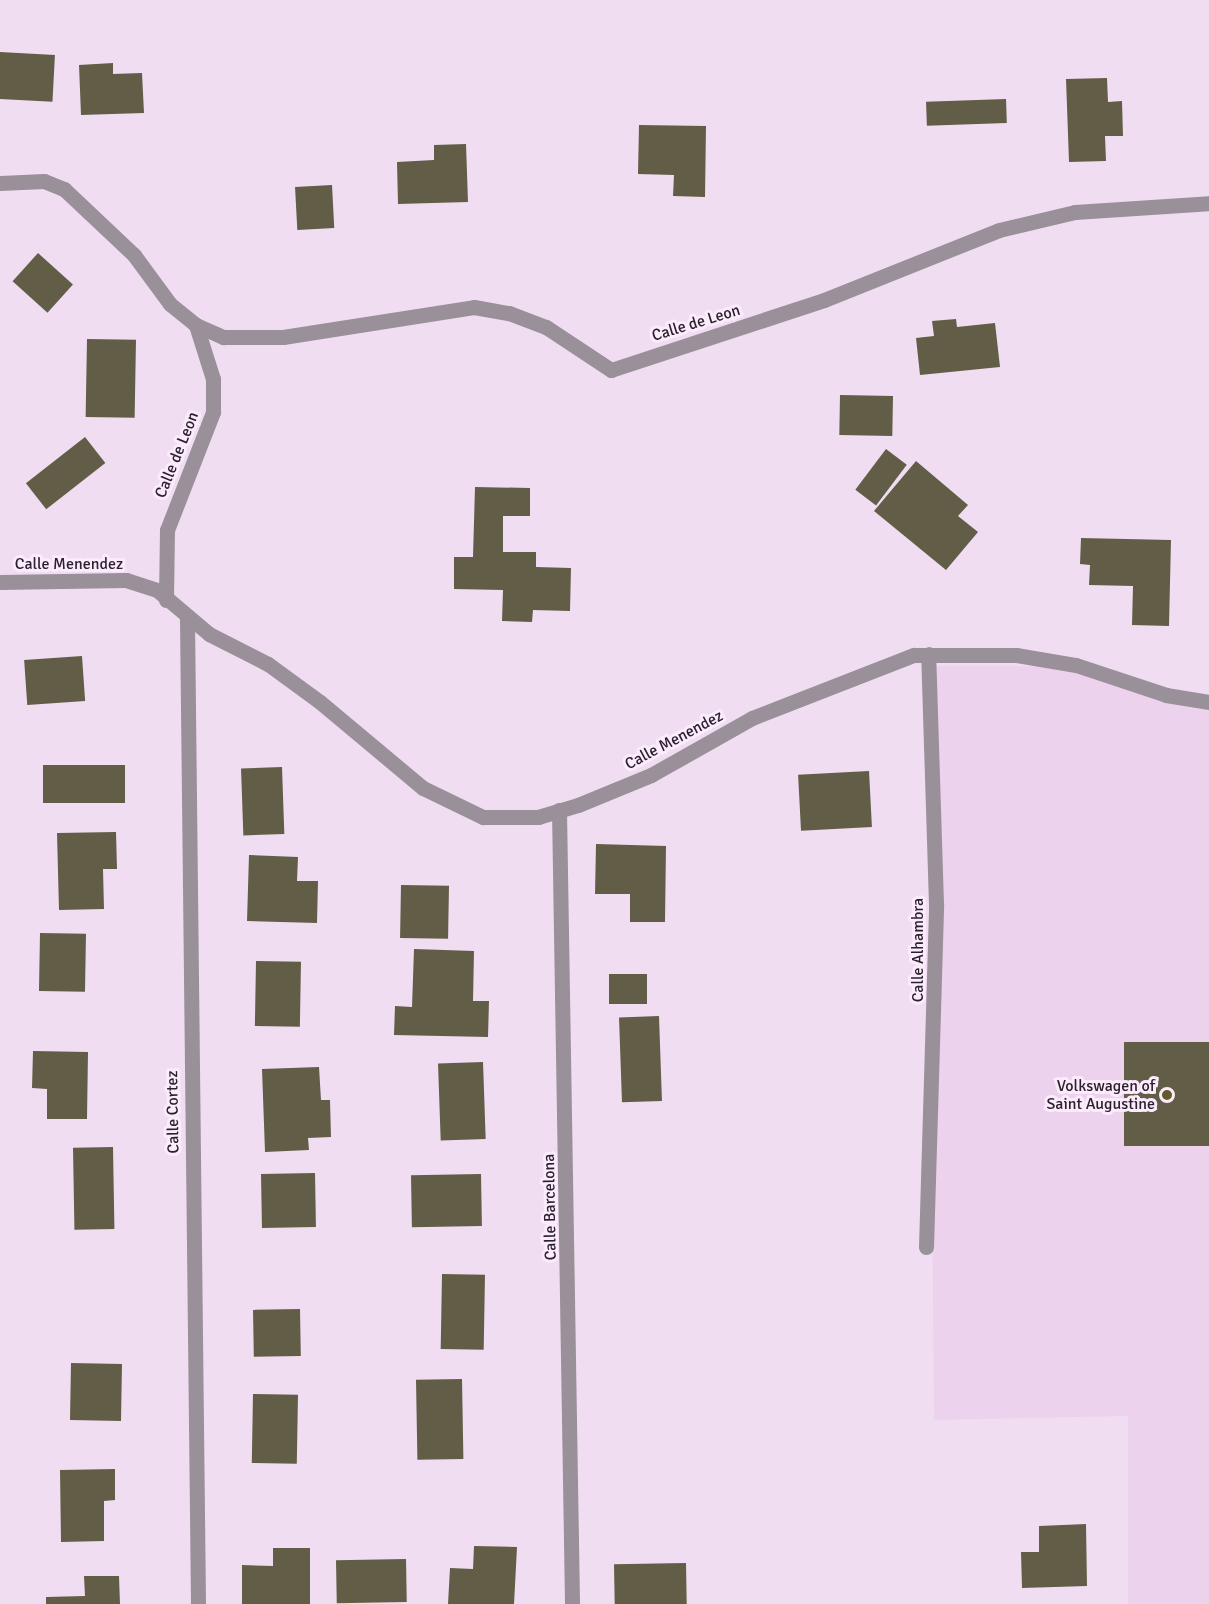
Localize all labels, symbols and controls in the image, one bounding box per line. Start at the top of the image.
street label: Calle de Leon [650,300,742,346]
street label: Calle de Leon [151,409,203,501]
street label: Calle Menendez [15,554,123,574]
street label: Calle Menendez [622,706,726,774]
street label: Calle Alhambra [908,898,928,1002]
street label: Calle Cortez [163,1070,183,1154]
place label: Volkswagen of Saint Augustine [1046,1076,1155,1114]
marker: Volkswagen of Saint Augustine [1160,1088,1174,1102]
street label: Calle Barcelona [539,1153,561,1261]

